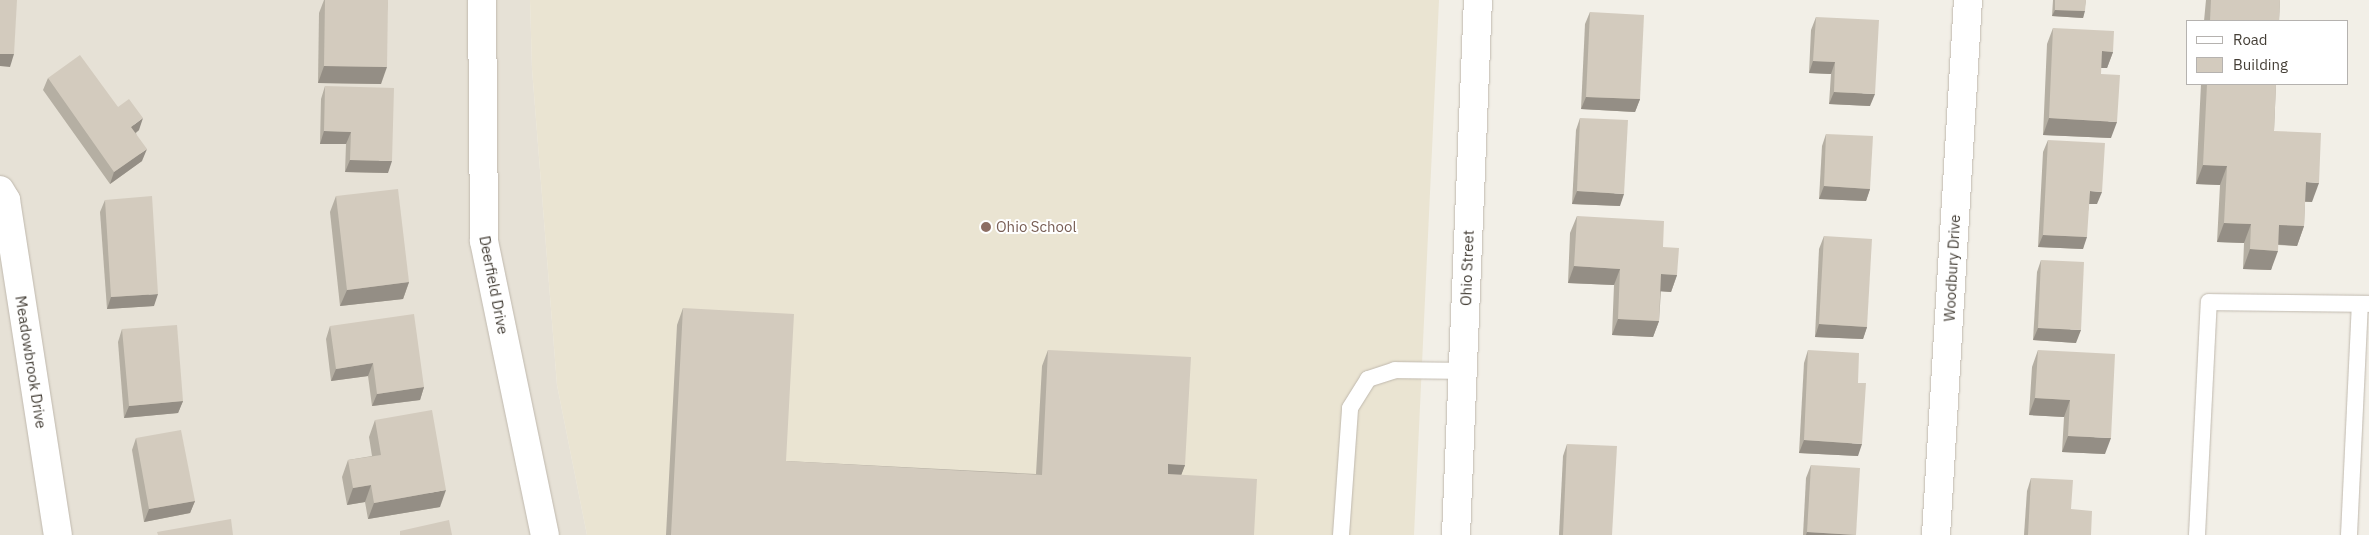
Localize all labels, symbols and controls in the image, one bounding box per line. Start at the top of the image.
legend [2186,20,2349,85]
text: Road [2233,30,2268,49]
text: Building [2233,55,2288,74]
street label: Woodbury Drive [1940,214,1964,322]
place label: Ohio School [996,218,1076,236]
marker: Ohio School [980,221,992,233]
street label: Ohio Street [1457,230,1477,306]
street label: Deerfield Drive [476,234,512,336]
street label: Meadowbrook Drive [12,294,50,430]

